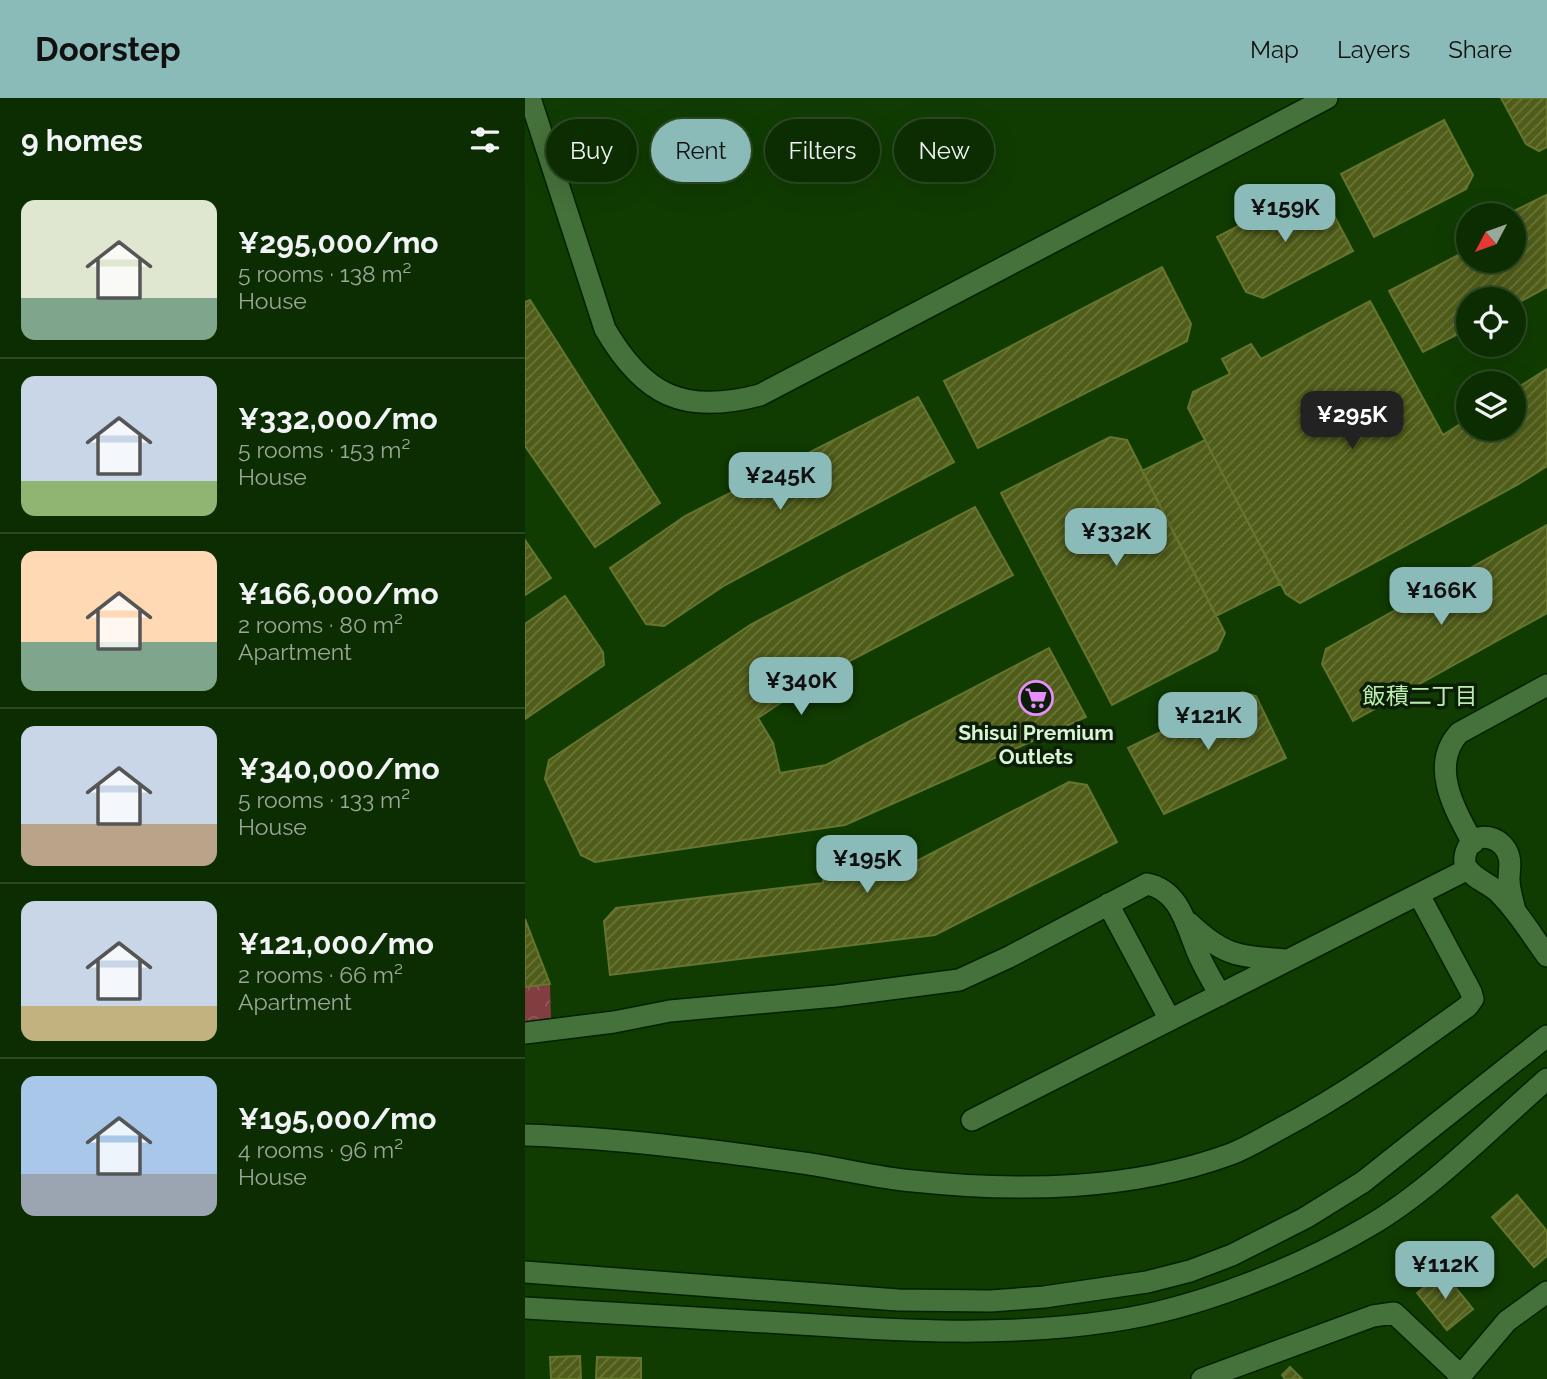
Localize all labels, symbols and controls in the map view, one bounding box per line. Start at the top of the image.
text: Doorstep [35,30,181,69]
text: Map [1250,35,1299,64]
text: Layers [1337,35,1410,64]
text: Share [1448,35,1512,64]
chip: Buy [546,119,637,182]
chip: Rent [651,119,751,182]
chip: Filters [765,119,880,182]
chip: New [894,119,994,182]
icon: filters [466,121,504,159]
text: 9 homes [21,123,143,158]
pin: ¥159K [1236,184,1334,244]
text: ¥159K [1250,193,1320,220]
north arrow [1456,203,1526,273]
map controls [1456,203,1526,441]
text: ¥295,000/mo [238,225,439,260]
icon: home [77,228,161,312]
text: 5 rooms · 138 m² [238,260,412,287]
text: House [238,287,307,314]
button: locate [1456,287,1526,357]
button: layers [1456,371,1526,441]
pin: ¥295K [1303,392,1401,451]
text: ¥295K [1316,400,1388,427]
text: ¥332,000/mo [238,401,438,436]
icon: home [77,404,161,488]
text: 5 rooms · 153 m² [238,436,410,463]
pin: ¥245K [731,452,829,512]
text: ¥245K [745,461,815,488]
text: House [238,463,307,490]
pin: ¥332K [1067,508,1165,568]
text: ¥332K [1081,517,1151,544]
pin: ¥166K [1392,568,1490,627]
text: ¥166,000/mo [238,576,439,611]
text: ¥166K [1405,576,1477,603]
icon: home [77,579,161,663]
text: 2 rooms · 80 m² [238,611,403,638]
text: Apartment [238,638,352,665]
pin: ¥340K [752,658,850,717]
text: ¥340K [765,666,837,693]
supermarket icon: Shisui Premium Outlets [1017,679,1055,717]
district label: 飯積二丁目 [1363,682,1478,709]
pin: ¥121K [1159,692,1257,752]
text: ¥121K [1174,701,1242,728]
place label: Shisui Premium Outlets [958,720,1114,769]
text: ¥340,000/mo [238,751,440,786]
icon: home [77,754,161,838]
text: 5 rooms · 133 m² [238,786,410,813]
text: House [238,813,307,840]
pin: ¥195K [818,836,916,895]
text: ¥195K [832,844,902,871]
text: ¥121,000/mo [238,926,434,961]
icon: home [77,929,161,1013]
text: 2 rooms · 66 m² [238,961,403,988]
text: Apartment [238,988,352,1015]
text: ¥195,000/mo [238,1101,436,1136]
icon: home [77,1104,161,1188]
text: 4 rooms · 96 m² [238,1136,403,1163]
text: House [238,1163,307,1190]
pin: ¥112K [1396,1242,1494,1301]
text: ¥112K [1411,1250,1479,1277]

